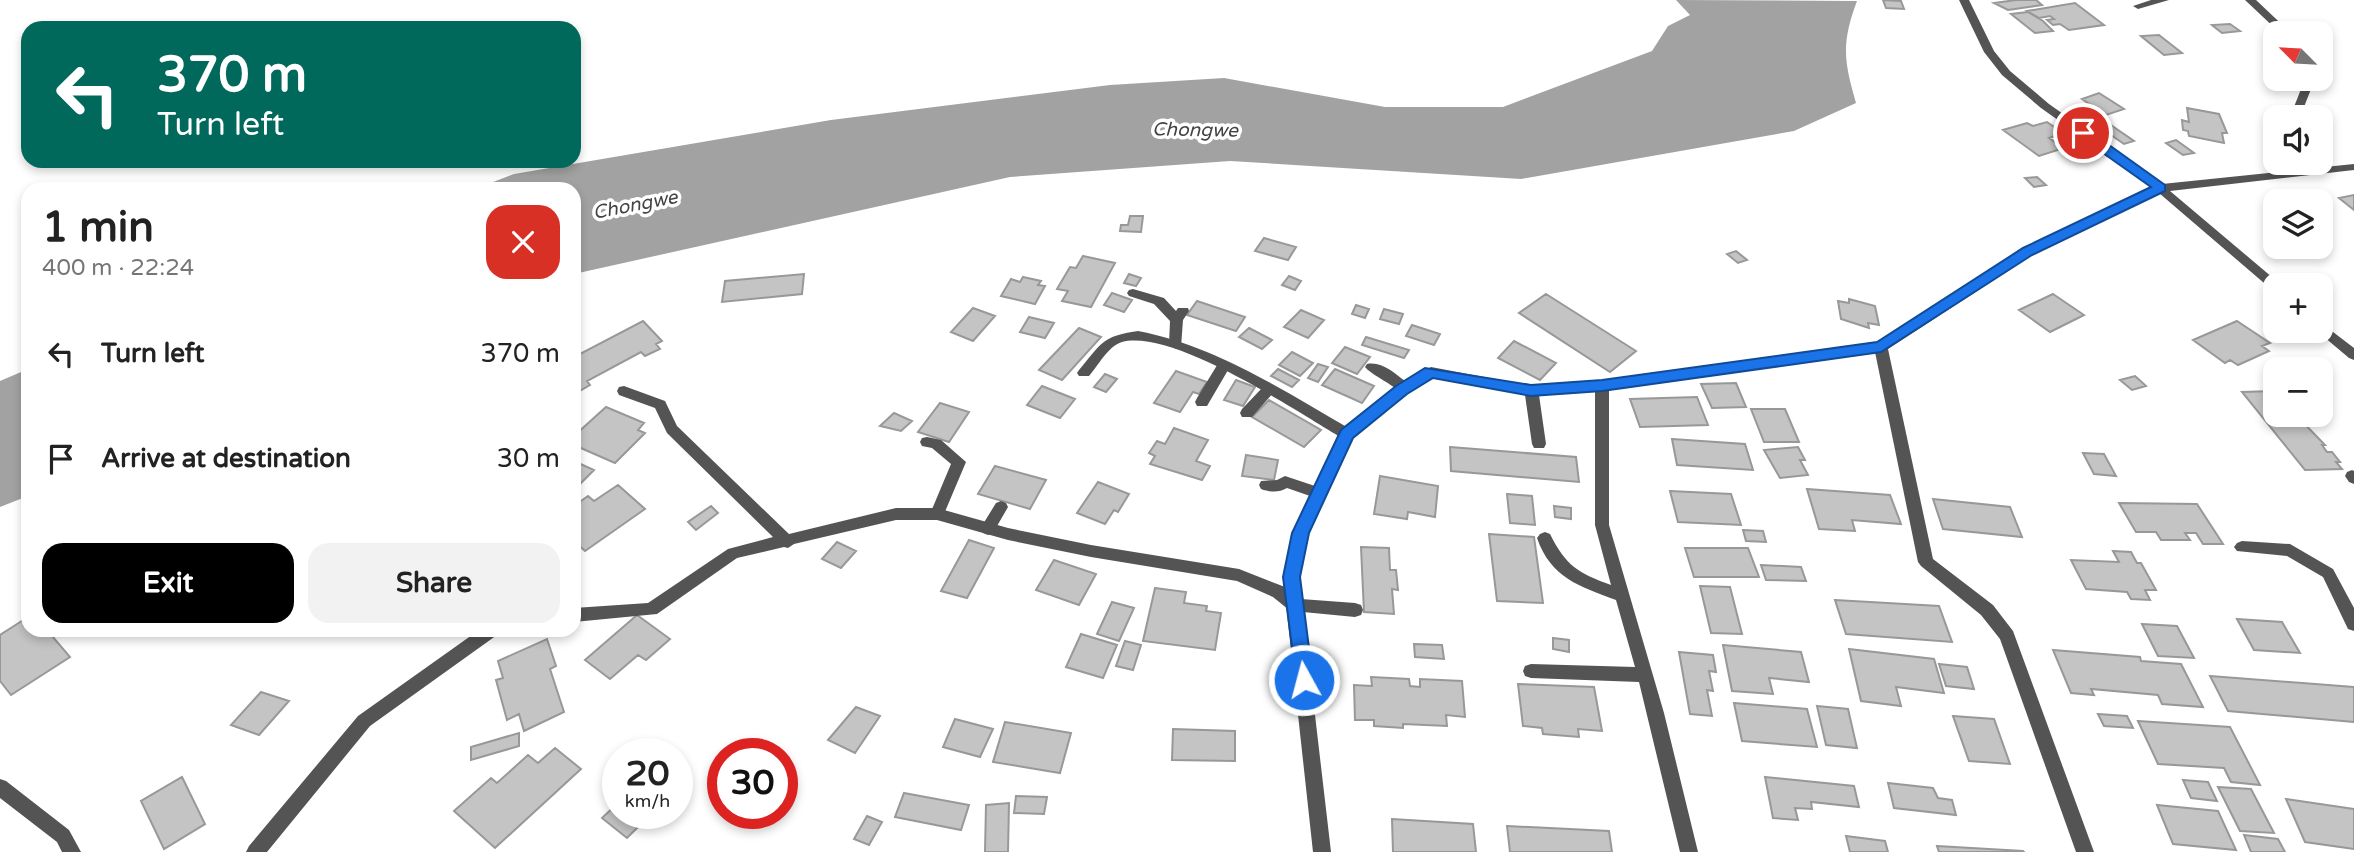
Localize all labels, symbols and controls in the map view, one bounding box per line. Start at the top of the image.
north arrow [2263,21,2333,91]
map controls [2263,21,2333,427]
text: 370 m [157,46,307,105]
icon: left [42,49,133,140]
pin [2053,103,2113,163]
button: sound [2263,105,2333,175]
text: Turn left [157,106,284,144]
icon: arrive [2064,114,2102,152]
water label: Chongwe [1152,118,1239,142]
water label: Chongwe [591,186,681,224]
button: layers [2263,189,2333,259]
text: 1 min [42,202,154,253]
button: close [486,205,560,279]
text: 400 m · 22:24 [42,254,194,282]
button: + [2263,273,2333,343]
icon: left [42,335,80,373]
text: Turn left [101,338,204,369]
text: 370 m [480,338,560,369]
button: − [2263,357,2333,427]
icon: arrive [42,440,80,478]
text: Arrive at destination [101,443,351,474]
text: 30 m [497,443,560,474]
button: Exit [42,543,294,623]
button: Share [308,543,560,623]
position arrow [1267,643,1341,717]
speed limit sign: 30 [707,738,798,829]
text: 20 [626,753,669,795]
text: km/h [625,790,670,812]

